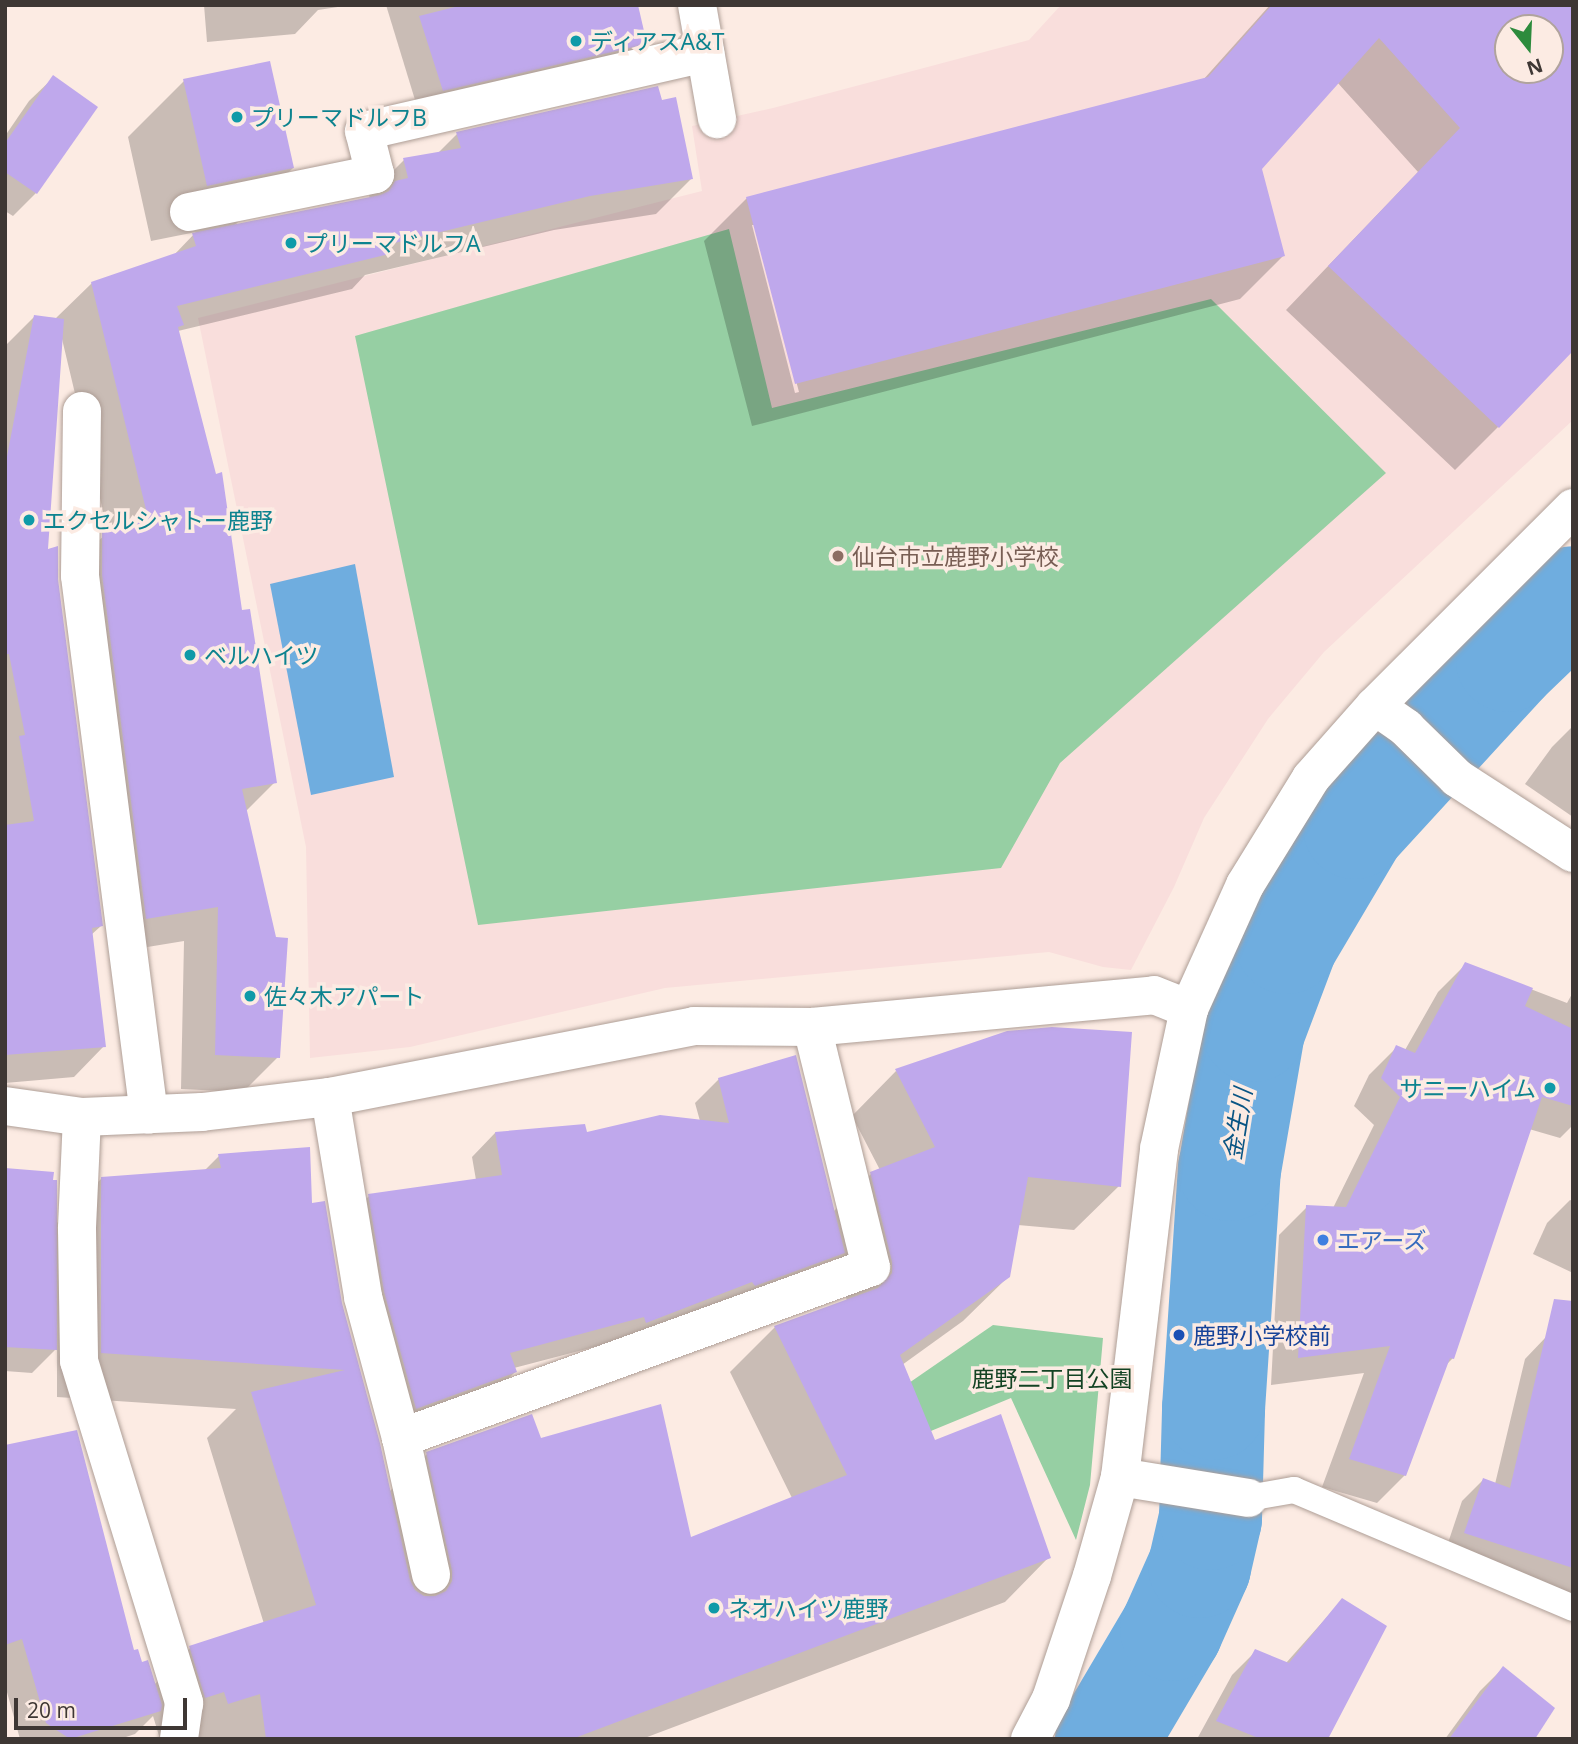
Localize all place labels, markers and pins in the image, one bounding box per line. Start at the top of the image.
place label: ディアスA&T [590,27,726,55]
marker: ディアスA&T [568,33,584,49]
place label: プリーマドルフB [251,103,427,131]
marker: プリーマドルフB [229,109,245,125]
place label: プリーマドルフA [305,229,481,257]
marker: プリーマドルフA [283,235,299,251]
place label: エクセルシャトー鹿野 [43,506,273,534]
marker: エクセルシャトー鹿野 [21,512,37,528]
place label: 仙台市立鹿野小学校 [852,542,1059,570]
marker: 仙台市立鹿野小学校 [830,548,846,564]
place label: ベルハイツ [204,641,319,669]
marker: ベルハイツ [182,647,198,663]
place label: 佐々木アパート [264,982,425,1010]
marker: 佐々木アパート [242,988,258,1004]
place label: サニーハイム [1398,1074,1536,1102]
marker: サニーハイム [1542,1080,1558,1096]
place label: エアーズ [1337,1226,1428,1254]
marker: エアーズ [1315,1232,1331,1248]
place label: 鹿野小学校前 [1193,1321,1331,1349]
marker: 鹿野小学校前 [1171,1327,1187,1343]
place label: ネオハイツ鹿野 [728,1594,889,1622]
marker: ネオハイツ鹿野 [706,1600,722,1616]

